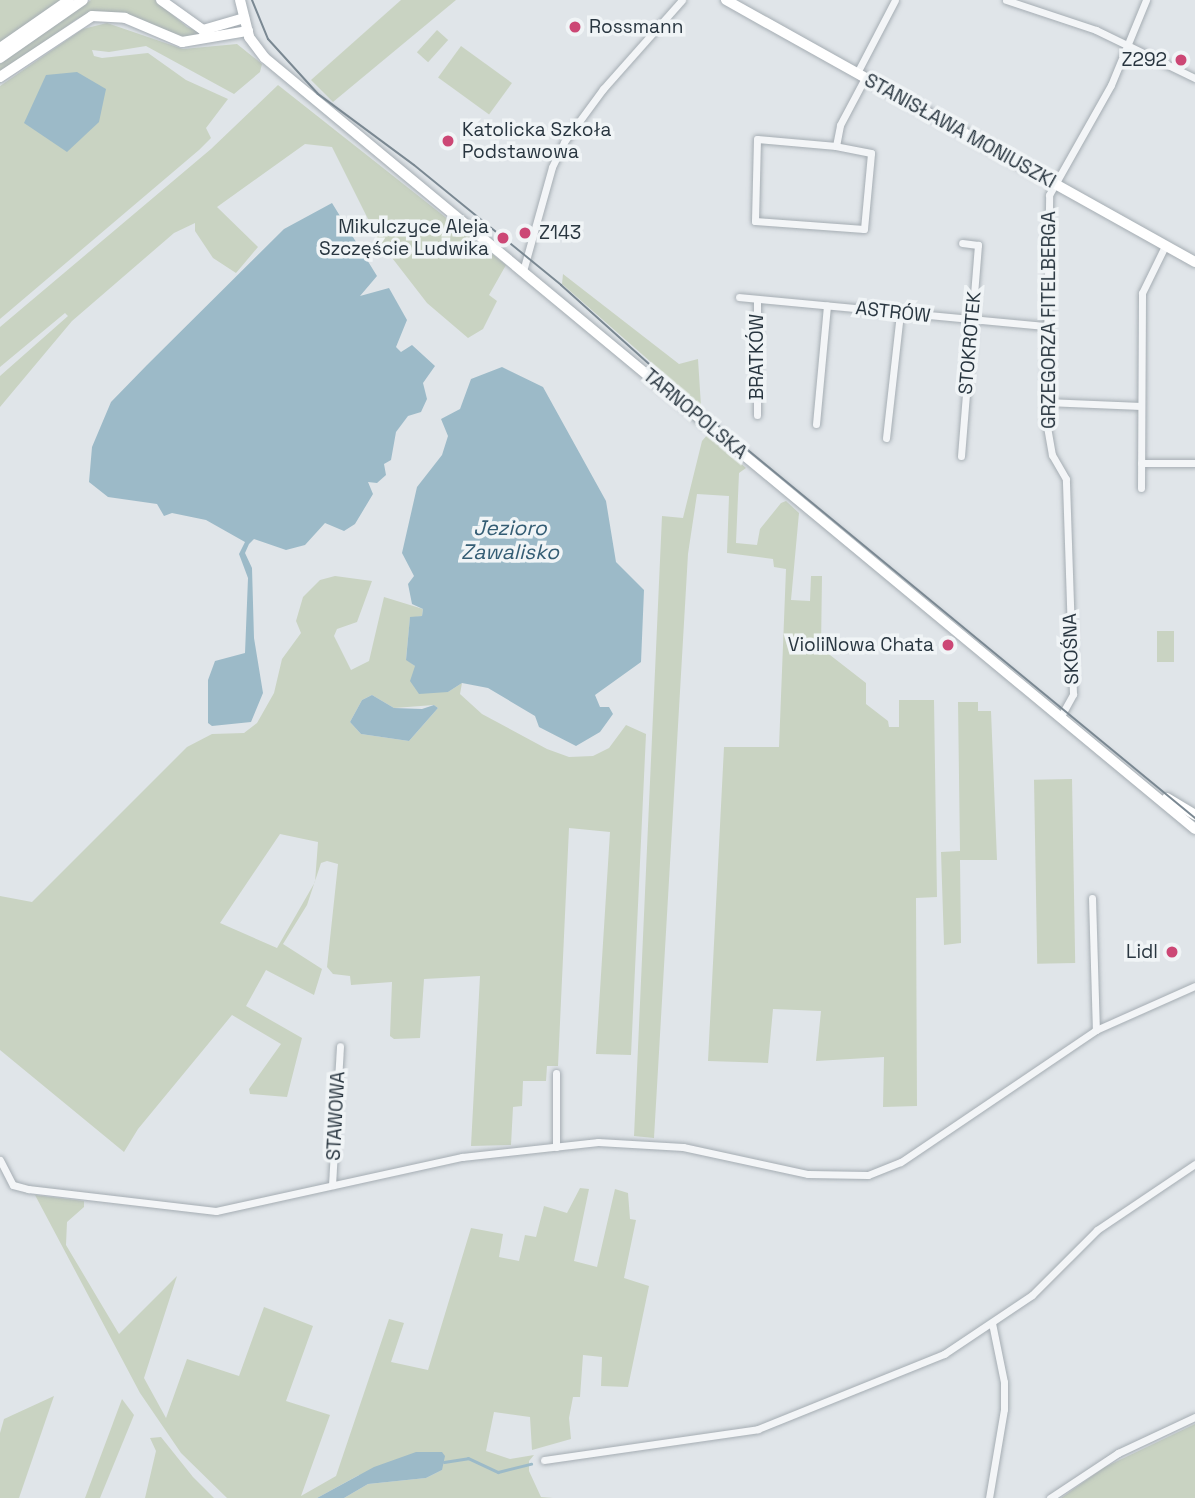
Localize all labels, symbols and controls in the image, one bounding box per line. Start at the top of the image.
place label: Rossmann [589,16,683,38]
marker: Rossmann [567,19,583,35]
place label: Z292 [1122,49,1167,71]
marker: Z292 [1173,52,1189,68]
street label: STANISŁAWA MONIUSZKI [860,69,1060,193]
place label: Katolicka Szkoła Podstawowa [462,119,611,163]
marker: Katolicka Szkoła Podstawowa [440,133,456,149]
street label: GRZEGORZA FITELBERGA [1038,211,1060,429]
place label: Mikulczyce Aleja Szczęście Ludwika [319,216,489,260]
place label: Z143 [539,222,581,244]
marker: Z143 [517,225,533,241]
marker: Mikulczyce Aleja Szczęście Ludwika [495,230,511,246]
street label: STOKROTEK [954,290,986,396]
street label: ASTRÓW [854,297,932,327]
street label: BRATKÓW [746,314,768,400]
street label: TARNOPOLSKA [638,364,752,464]
water label: Jezioro Zawalisko [461,515,559,565]
street label: SKOŚNA [1058,613,1084,685]
place label: VioliNowa Chata [788,634,934,656]
marker: VioliNowa Chata [940,637,956,653]
place label: Lidl [1126,941,1158,963]
marker: Lidl [1164,944,1180,960]
street label: STAWOWA [322,1071,350,1161]

